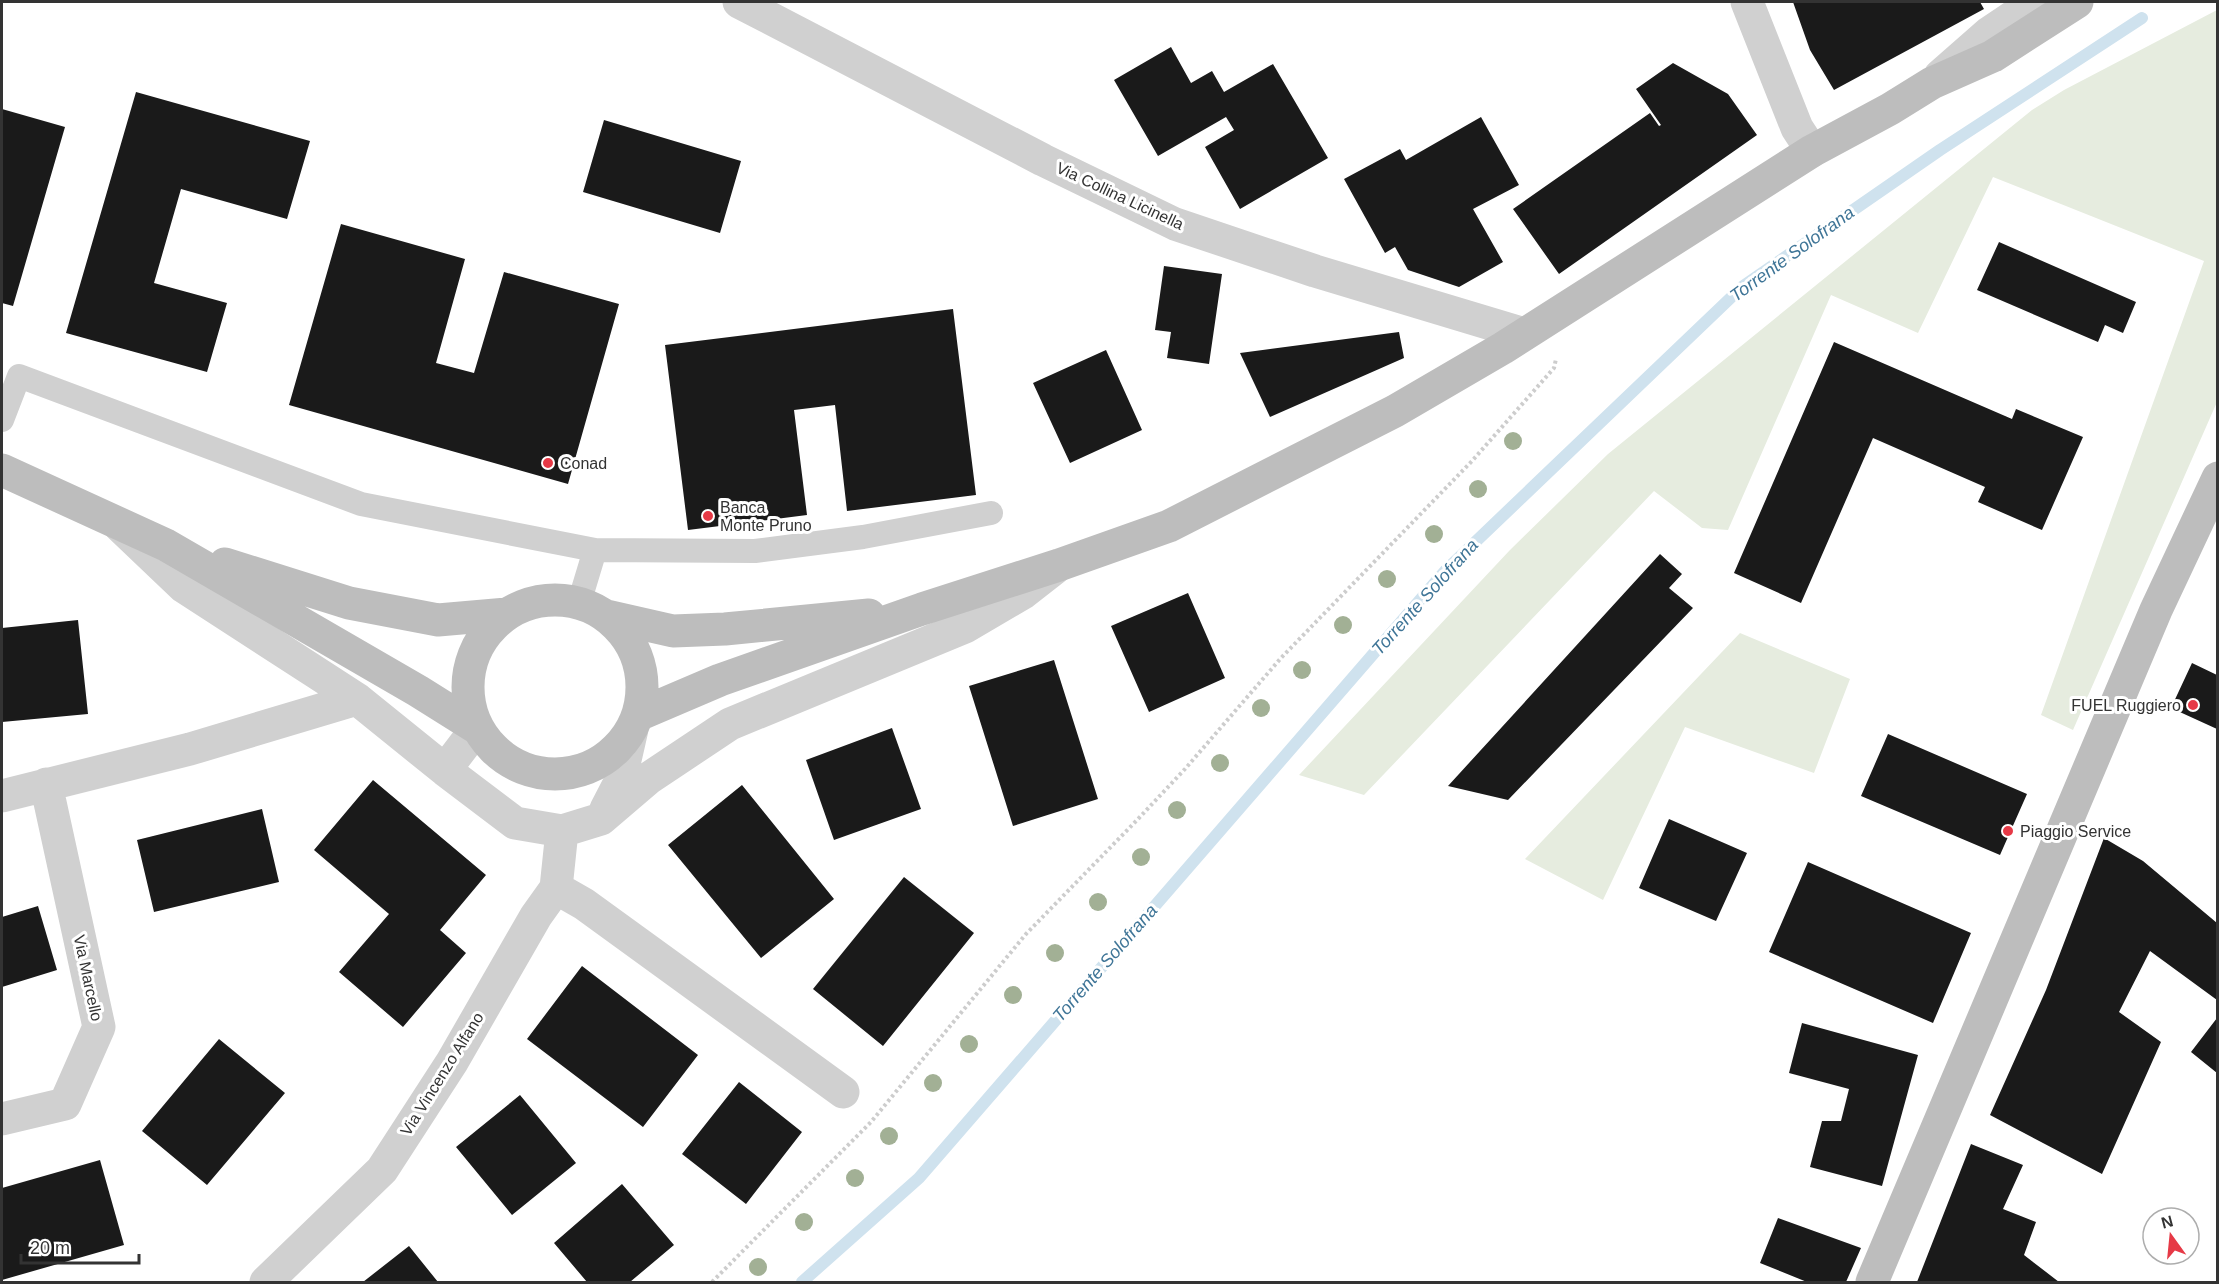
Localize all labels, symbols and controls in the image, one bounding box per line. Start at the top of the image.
street label: Via Collina Licinella [1054,159,1186,233]
water label: Torrente Solofrana [1726,202,1858,306]
place label: Conad [560,455,607,472]
marker: Conad [541,456,555,470]
place label: Banca Monte Pruno [720,499,812,534]
marker: Banca Monte Pruno [701,509,715,523]
water label: Torrente Solofrana [1368,535,1482,659]
place label: FUEL Ruggiero [2071,697,2181,714]
marker: FUEL Ruggiero [2186,698,2200,712]
place label: Piaggio Service [2020,823,2131,840]
marker: Piaggio Service [2001,824,2015,838]
water label: Torrente Solofrana [1049,900,1161,1026]
street label: Via Marcello [71,933,105,1023]
street label: Via Vincenzo Alfano [397,1009,487,1139]
north arrow [2141,1206,2201,1266]
text: N [2159,1212,2175,1232]
scale bar [21,1227,140,1265]
text: 20 m [30,1238,70,1258]

